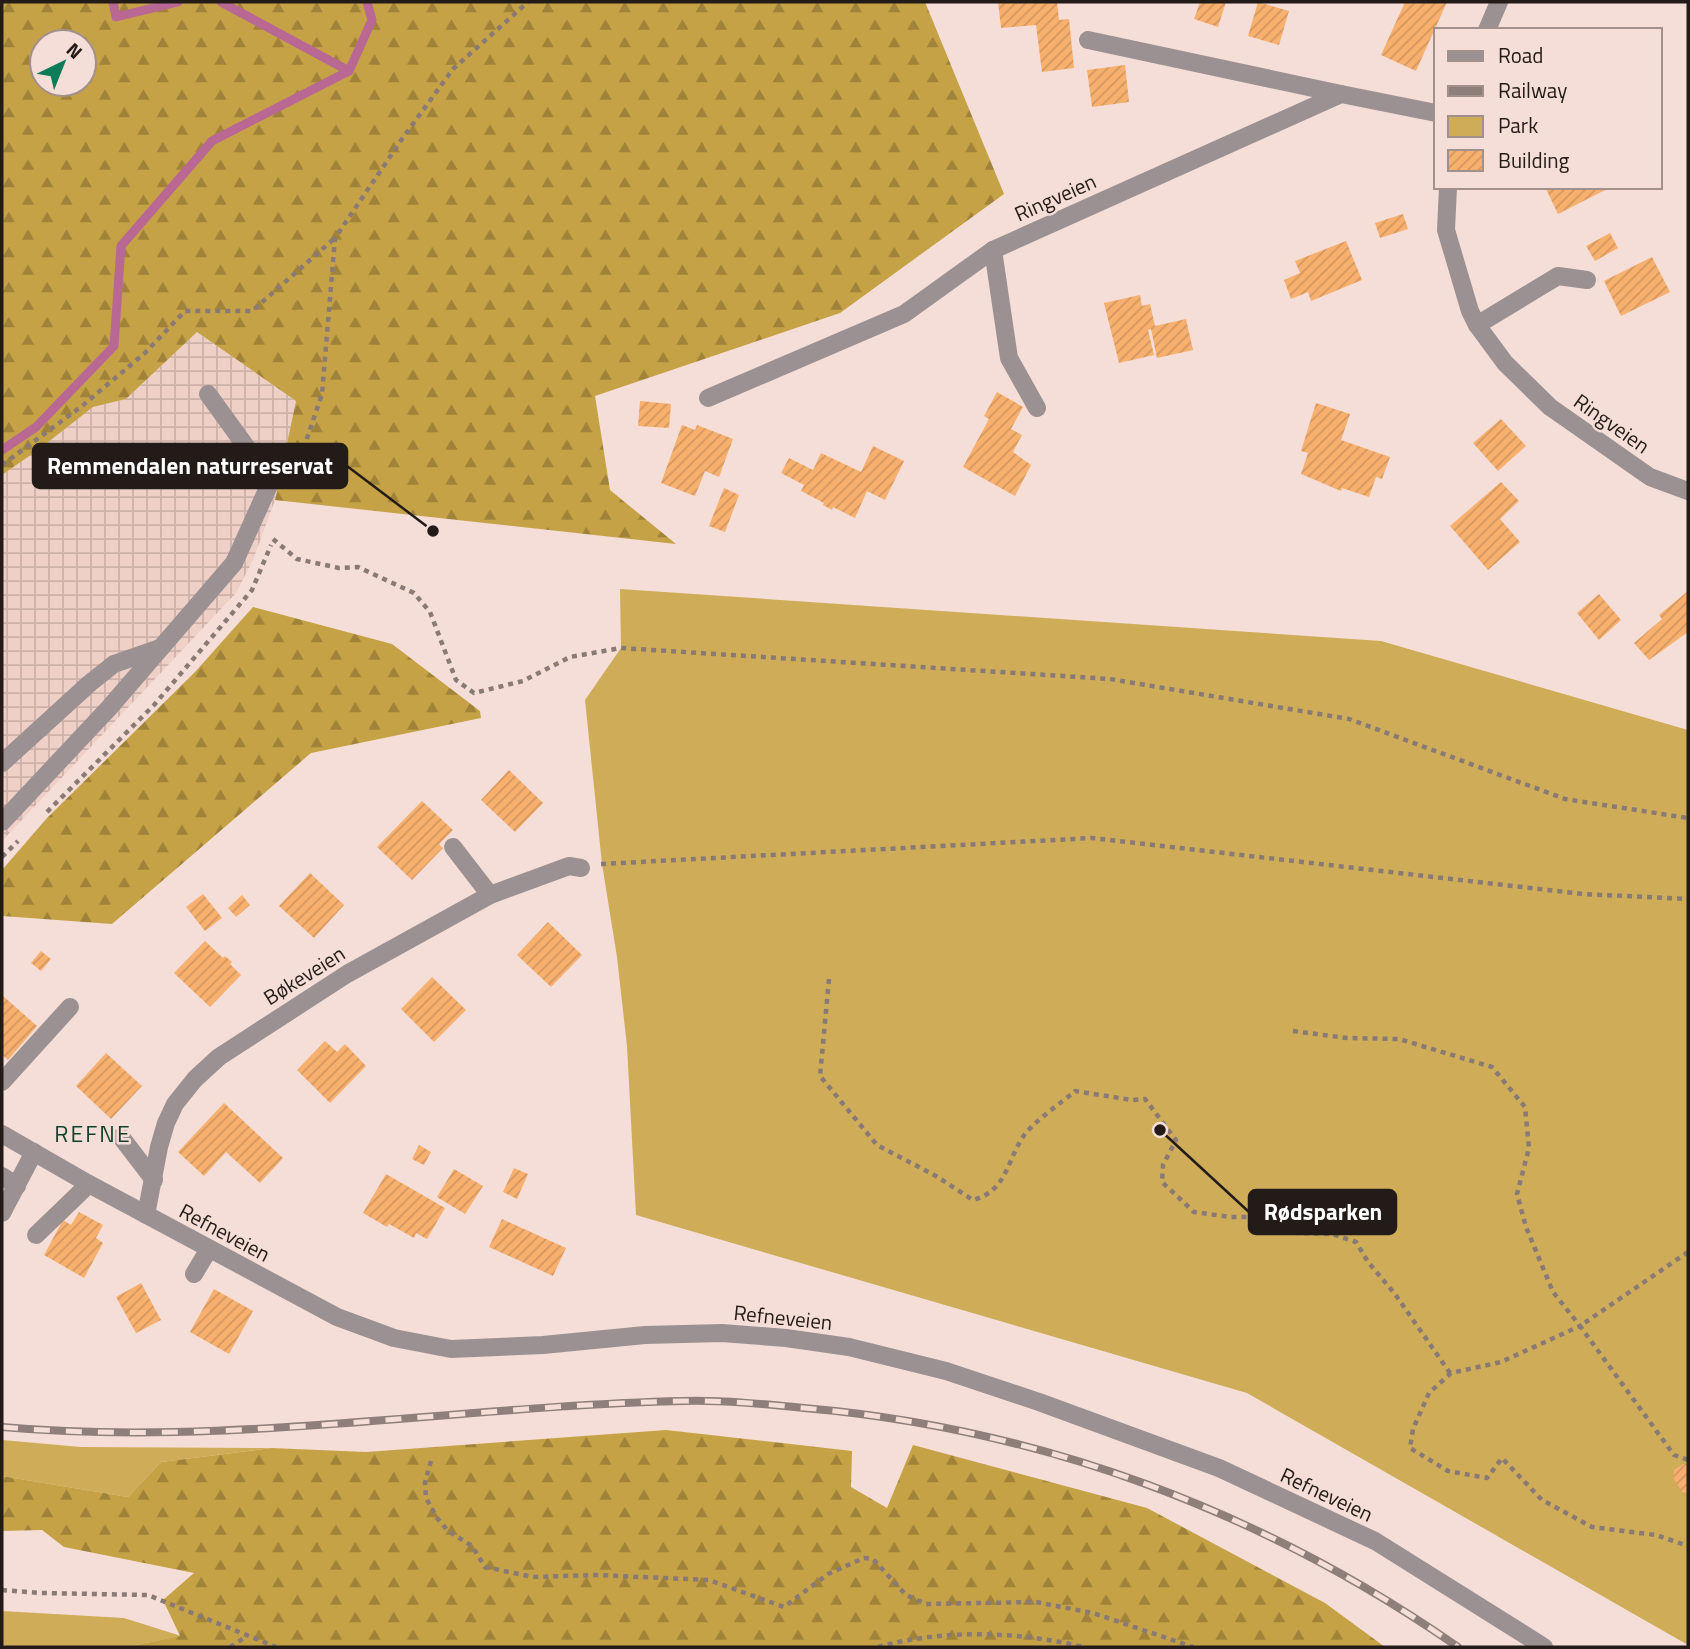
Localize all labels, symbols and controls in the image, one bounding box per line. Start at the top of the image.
north arrow [28,28,98,98]
legend [1434,28,1662,189]
text: N [60,35,90,65]
text: Road [1498,39,1543,71]
text: Railway [1498,74,1567,106]
text: Park [1498,109,1538,141]
text: Building [1498,144,1570,176]
street label: Ringveien [1009,165,1101,229]
street label: Ringveien [1567,385,1657,461]
callout: Remmendalen naturreservat [33,444,347,488]
text: Remmendalen naturreservat [47,448,333,483]
street label: Bøkeveien [257,937,351,1013]
district label: REFNE [54,1116,132,1151]
callout: Rødsparken [1249,1190,1396,1234]
text: Rødsparken [1264,1194,1382,1229]
street label: Refneveien [174,1195,276,1269]
street label: Refneveien [732,1296,834,1338]
street label: Refneveien [1275,1459,1379,1529]

